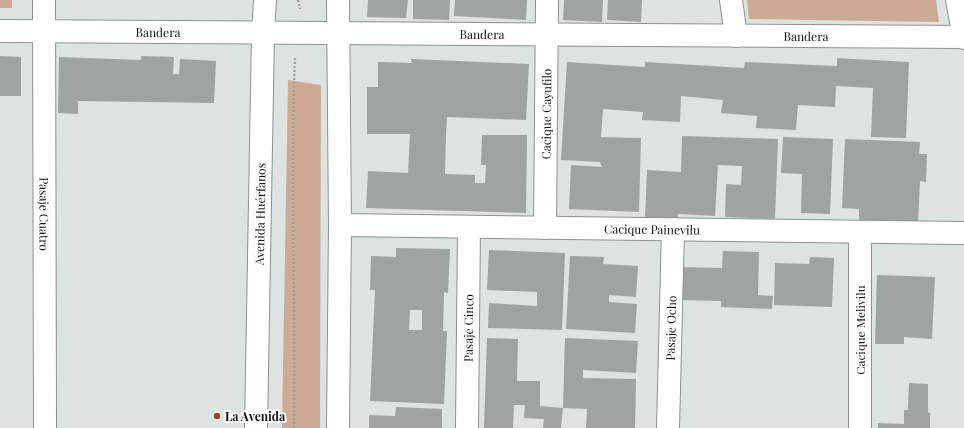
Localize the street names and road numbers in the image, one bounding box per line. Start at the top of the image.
street label: Bandera [135,24,181,40]
street label: Bandera [459,26,505,42]
street label: Bandera [783,28,829,44]
street label: Cacique Cayufilo [538,68,554,160]
street label: Avenida Huérfanos [251,163,269,266]
street label: Pasaje Cuatro [36,177,53,251]
street label: Cacique Painevilu [604,220,700,238]
street label: Cacique Melivilu [852,285,868,375]
street label: Pasaje Cinco [460,294,476,362]
street label: Pasaje Ocho [662,295,679,361]

